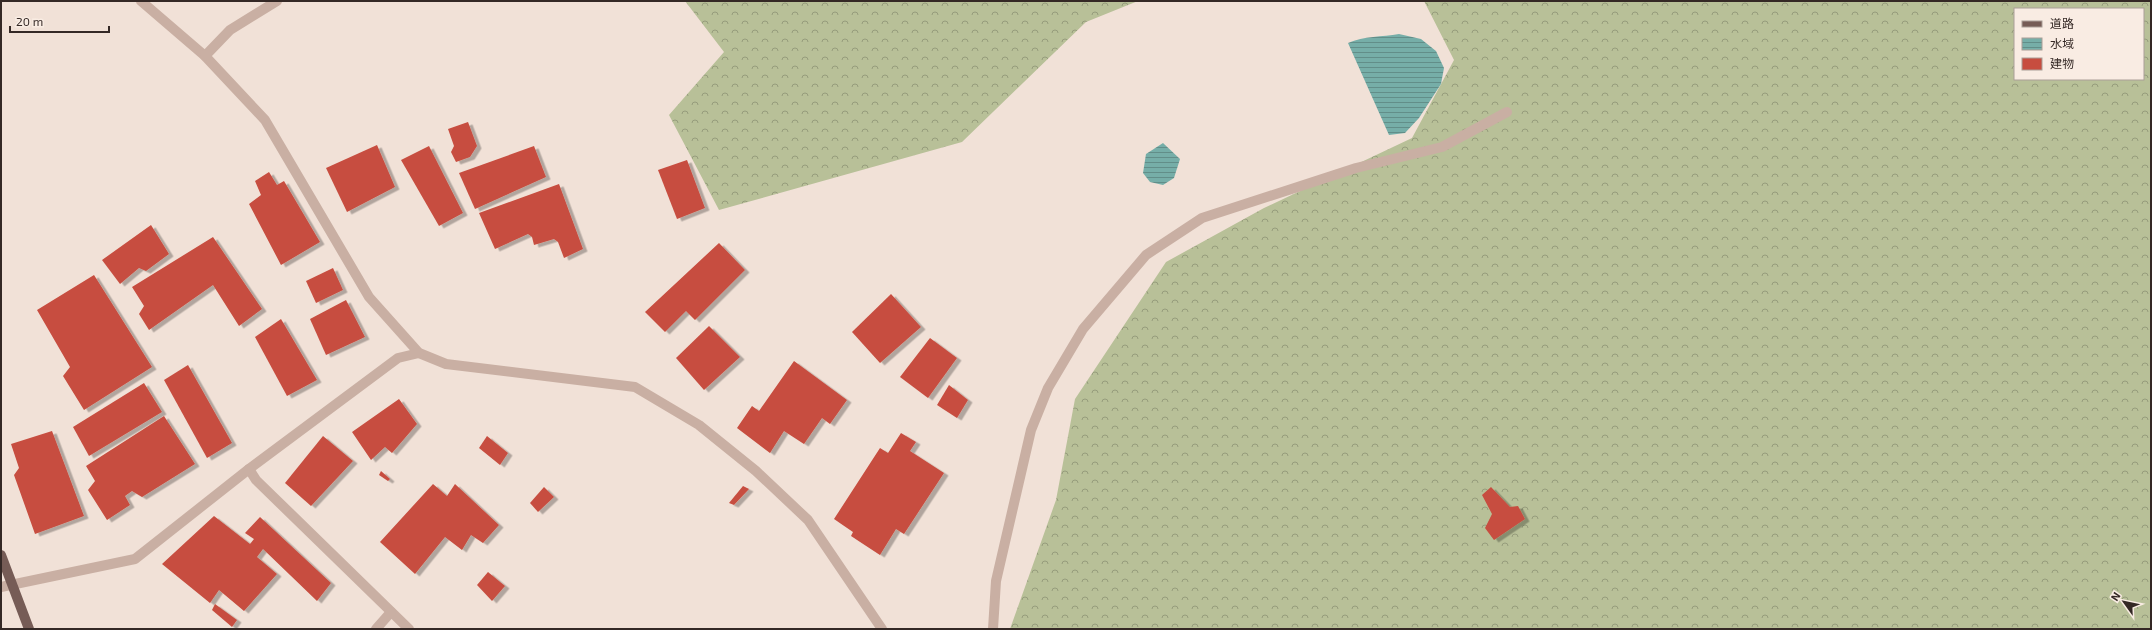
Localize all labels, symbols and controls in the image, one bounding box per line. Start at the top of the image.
scale bar [10,8,109,34]
legend [2014,8,2144,80]
text: 20 m [16,14,43,28]
text: 道路 [2050,16,2074,30]
text: 水域 [2050,36,2074,50]
text: 建物 [2050,56,2074,70]
north arrow [2104,582,2144,622]
text: N [2108,589,2123,603]

